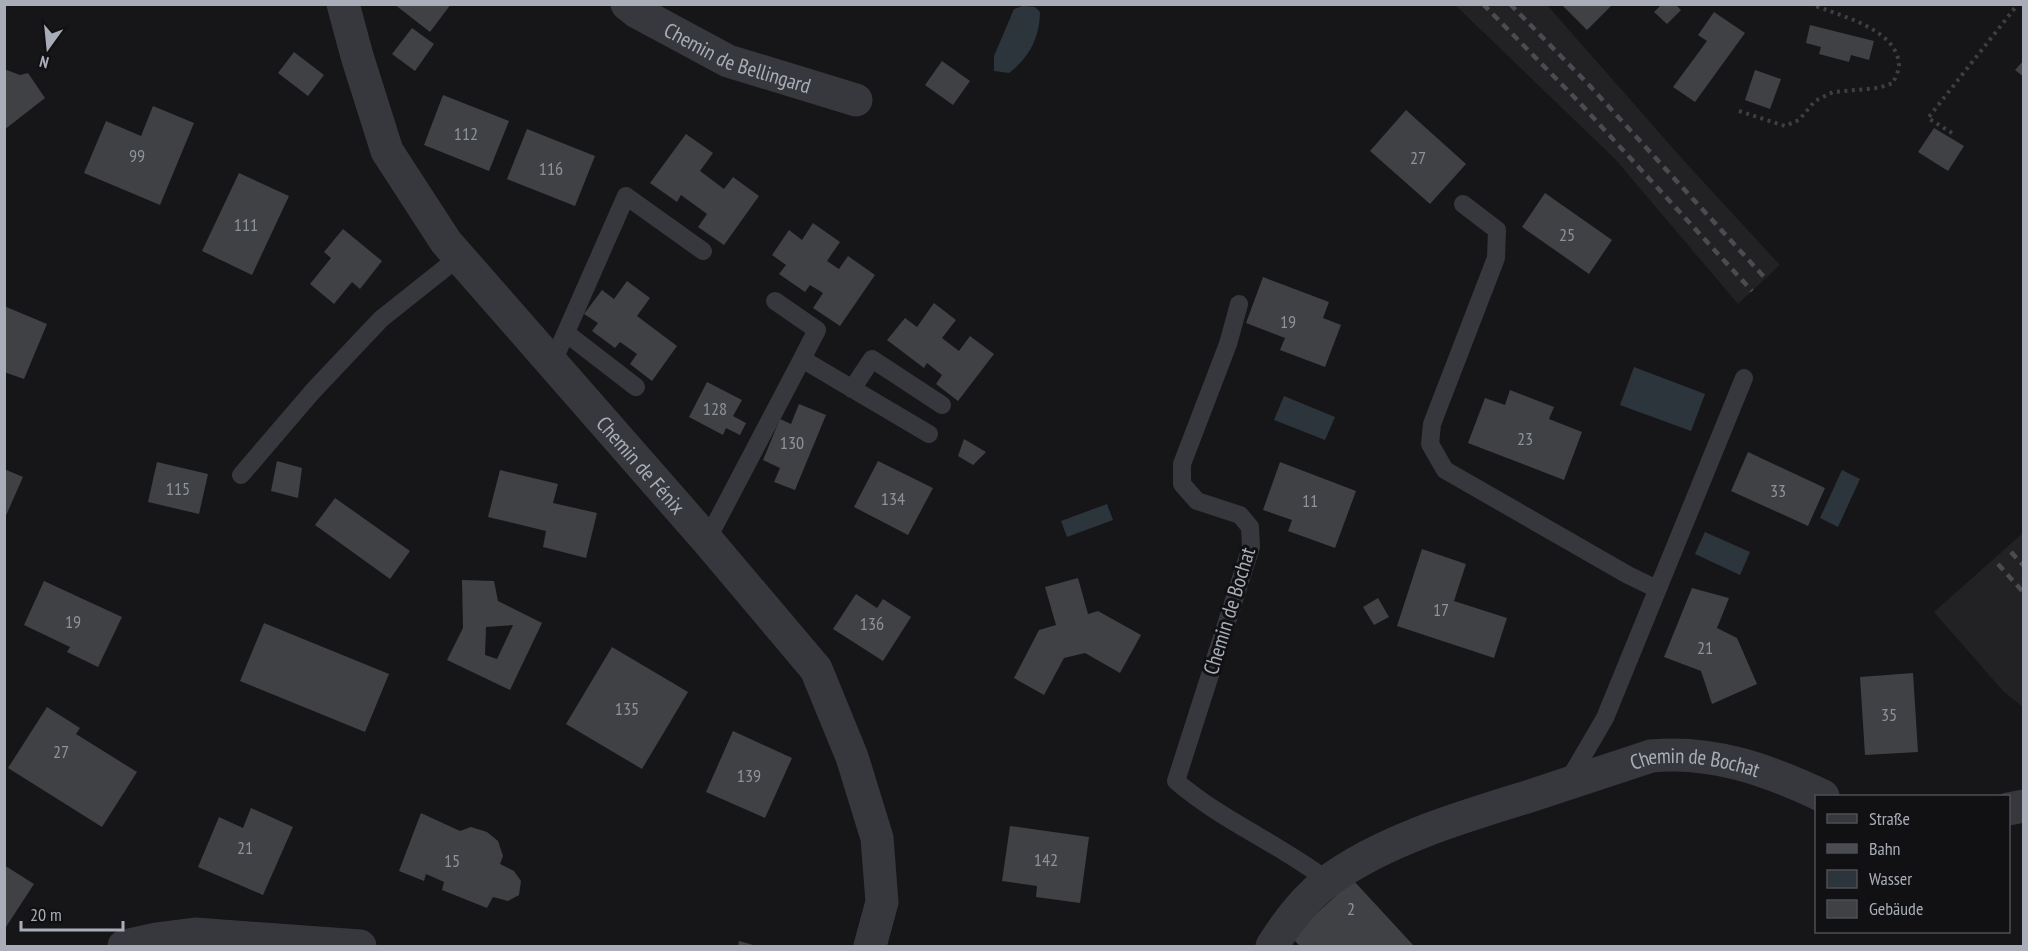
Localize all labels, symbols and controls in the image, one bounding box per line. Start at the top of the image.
street label: Chemin de Bellingard [660,16,814,99]
north arrow [18,18,78,78]
text: N [37,52,51,73]
house number: 112 [454,122,478,145]
house number: 99 [129,144,145,167]
house number: 27 [1410,146,1426,169]
house number: 116 [539,157,563,180]
house number: 111 [234,213,258,236]
house number: 25 [1559,223,1575,246]
house number: 19 [1280,310,1296,333]
house number: 128 [703,397,727,420]
street label: Chemin de Fénix [591,410,691,520]
house number: 23 [1517,427,1533,450]
house number: 130 [780,431,804,454]
house number: 115 [166,477,190,500]
house number: 33 [1770,479,1786,502]
house number: 134 [881,487,905,510]
house number: 11 [1302,489,1318,512]
street label: Chemin de Bochat [1197,544,1261,678]
house number: 17 [1433,598,1449,621]
house number: 19 [65,610,81,633]
house number: 136 [860,612,884,635]
house number: 21 [1697,636,1713,659]
house number: 135 [615,697,639,720]
house number: 35 [1881,703,1897,726]
house number: 27 [53,740,69,763]
street label: Chemin de Bochat [1626,741,1764,783]
house number: 139 [737,764,761,787]
legend [1815,795,2010,933]
text: Straße [1869,807,1910,830]
house number: 21 [237,836,253,859]
text: Bahn [1869,837,1901,860]
house number: 142 [1034,848,1058,871]
house number: 15 [444,849,460,872]
text: Wasser [1869,867,1912,890]
scale bar [21,894,123,932]
house number: 2 [1347,897,1355,920]
text: Gebäude [1869,897,1923,920]
text: 20 m [30,903,62,926]

